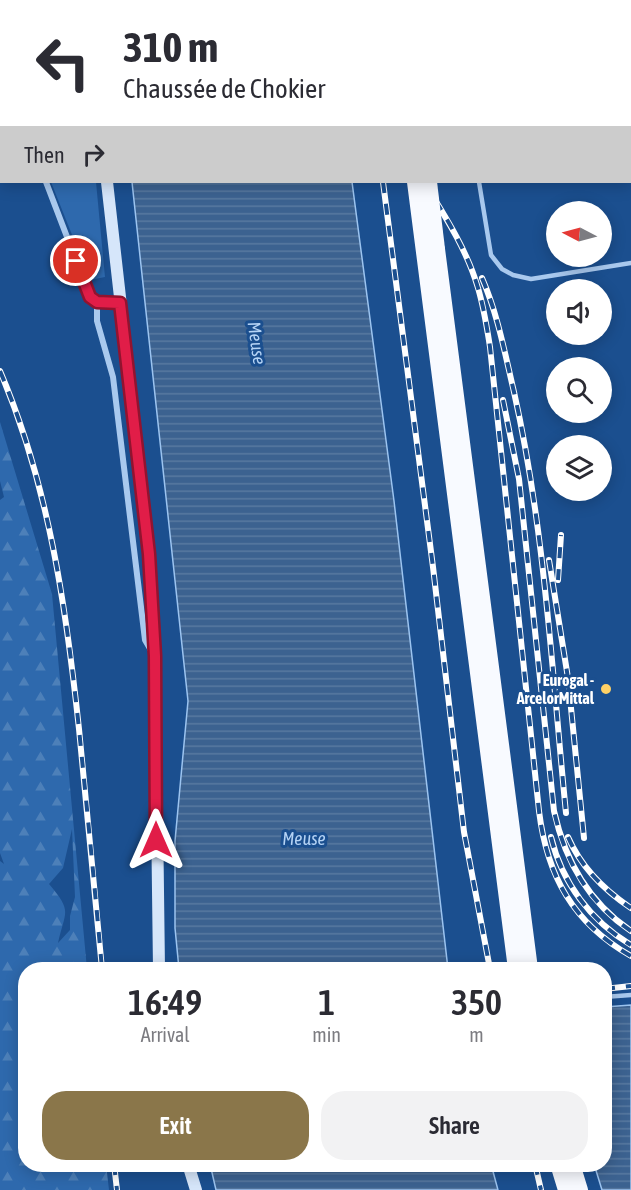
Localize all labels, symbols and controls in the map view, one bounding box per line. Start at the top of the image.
text: 310 m [123,23,218,71]
icon: left [24,24,102,102]
text: Chaussée de Chokier [123,73,325,104]
icon: right [77,138,110,171]
text: Then [24,142,65,168]
north arrow [546,201,612,267]
map controls [546,201,612,501]
pin [50,235,101,286]
icon: arrive [59,244,92,277]
button: sound [546,279,612,345]
water label: Meuse [244,320,270,366]
button: search [546,357,612,423]
button: layers [546,435,612,501]
place label: Eurogal - ArcelorMittal [516,671,595,707]
marker: Eurogal - ArcelorMittal [599,682,613,696]
position arrow [124,808,188,872]
water label: Meuse [282,828,326,849]
text: 16:49 [128,981,202,1023]
text: 1 [318,981,335,1023]
text: 350 [451,981,502,1023]
text: Arrival [141,1023,190,1046]
text: min [312,1023,341,1046]
text: m [469,1023,484,1046]
button: Exit [42,1091,309,1160]
button: Share [321,1091,588,1160]

